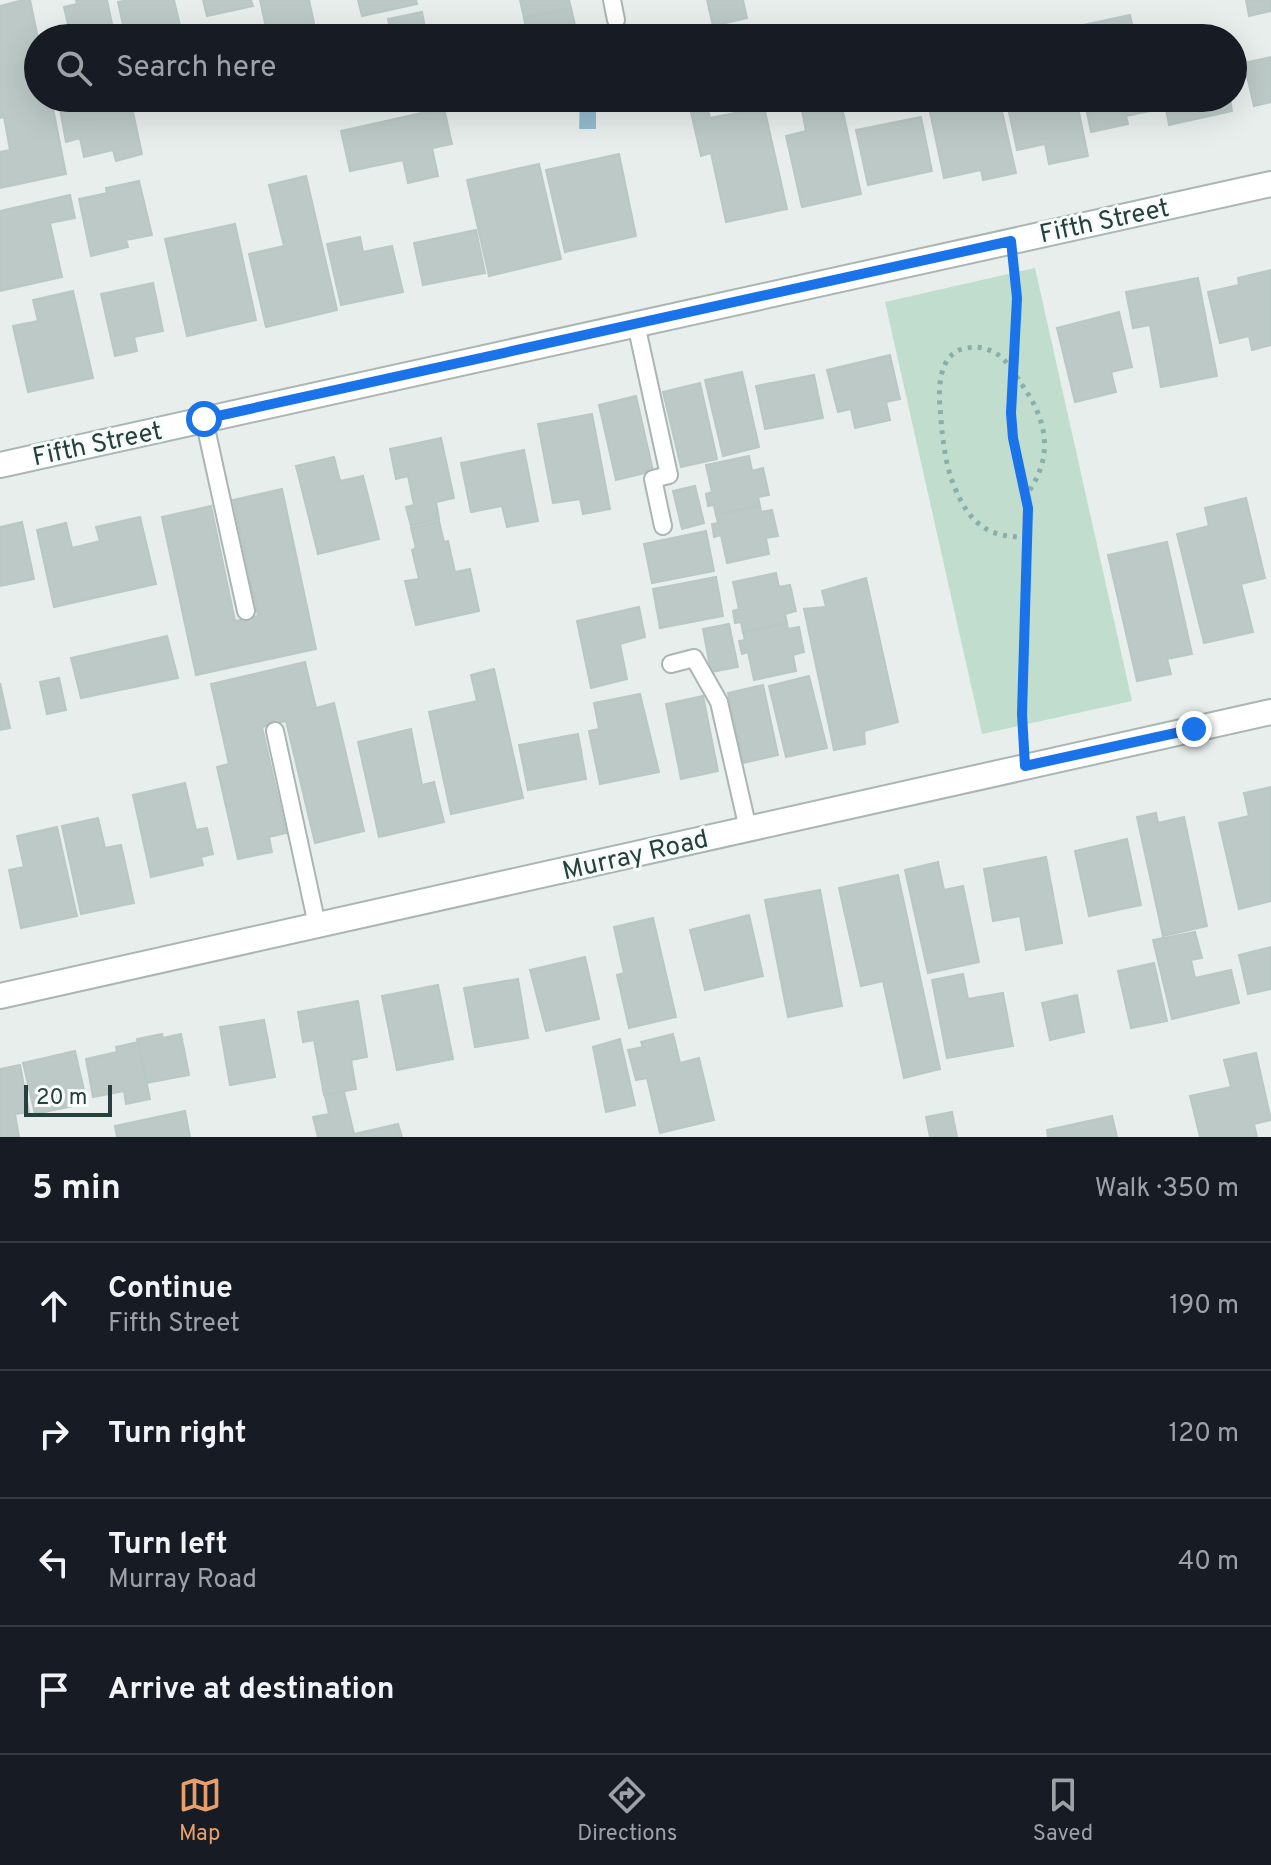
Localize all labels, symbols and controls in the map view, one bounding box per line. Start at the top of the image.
search box [24,24,1247,112]
icon: search [52,46,96,90]
text: Search here [116,50,276,87]
street label: Fifth Street [1037,193,1172,252]
route start [186,401,222,437]
street label: Fifth Street [30,416,165,475]
route end [1176,711,1212,747]
street label: Murray Road [559,824,712,889]
scale bar [24,1081,112,1117]
text: 20 m [36,1085,87,1112]
text: 5 min [32,1168,121,1211]
text: Walk · 350 m [1095,1173,1239,1206]
text: Continue [108,1271,233,1308]
icon: ahead [32,1284,76,1328]
text: 190 m [1169,1290,1239,1323]
text: Fifth Street [108,1308,240,1341]
icon: right [32,1412,76,1456]
text: Turn right [108,1416,246,1453]
text: 120 m [1169,1418,1239,1451]
text: Turn left [108,1527,228,1564]
icon: left [32,1540,76,1584]
text: 40 m [1178,1546,1239,1579]
text: Murray Road [108,1564,257,1597]
icon: arrive [32,1668,76,1712]
text: Arrive at destination [108,1672,394,1709]
tab: Map [178,1773,222,1848]
tab: Directions [577,1773,677,1848]
tab: Saved [1033,1773,1093,1848]

